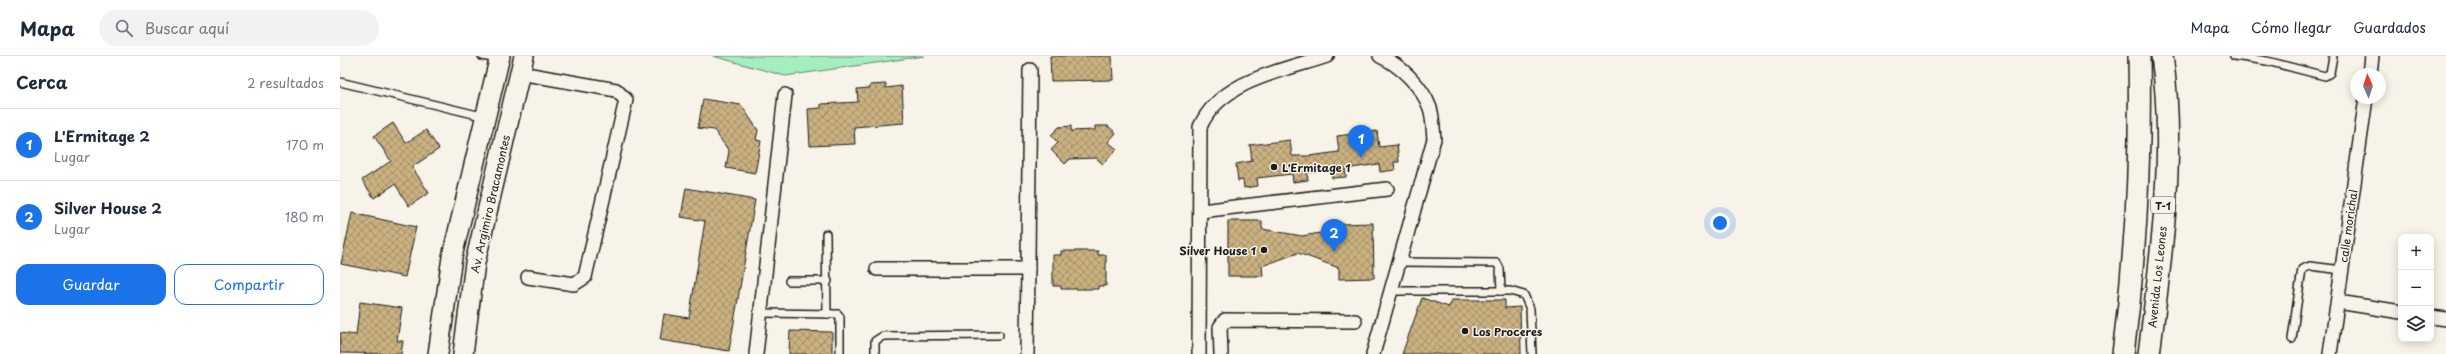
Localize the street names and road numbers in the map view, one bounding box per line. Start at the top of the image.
street label: Av. Argimiro Bracamontes [466,133,514,275]
street label: calle morichal [2334,188,2362,264]
road number: T-1 [2151,197,2175,213]
street label: Avenida Los Leones [2143,225,2171,329]

